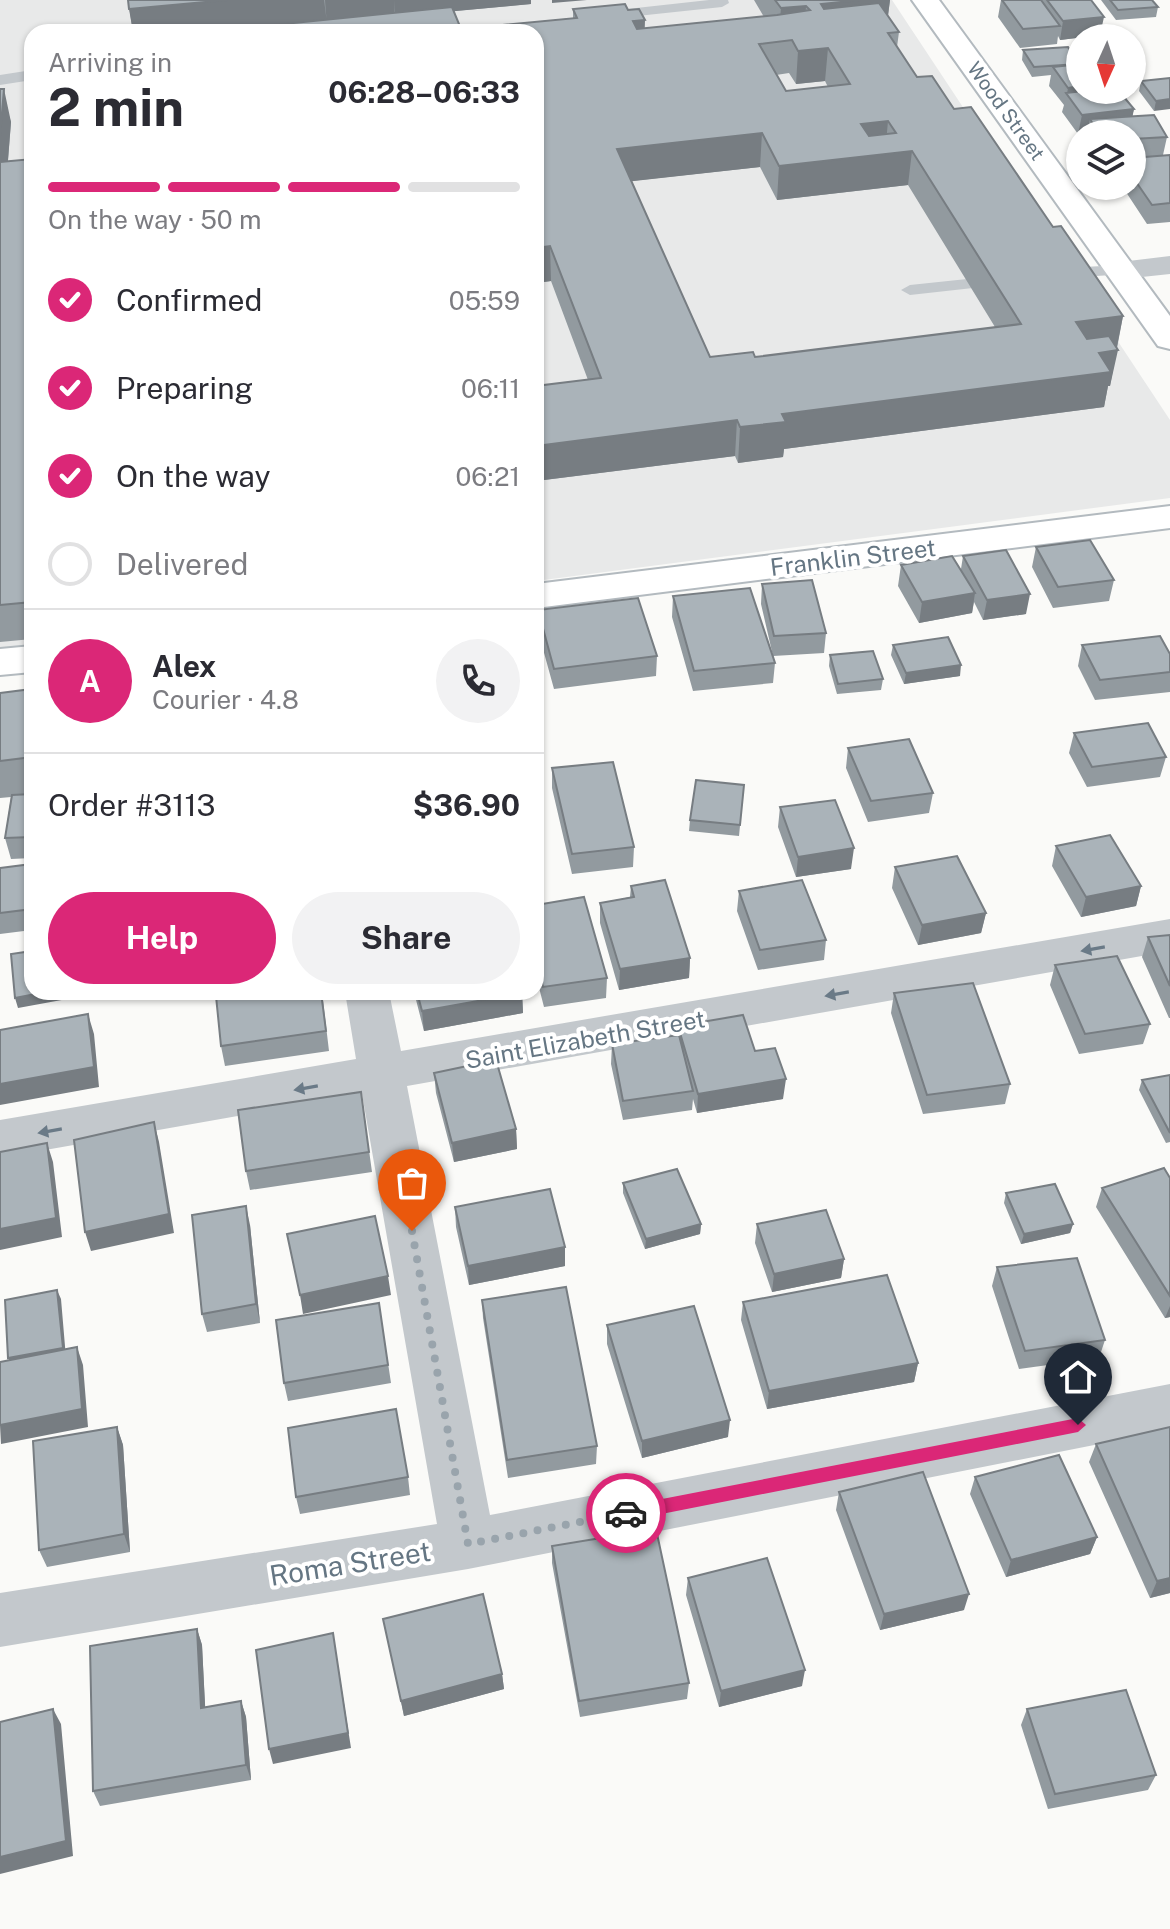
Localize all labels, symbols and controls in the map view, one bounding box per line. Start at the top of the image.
north arrow [1066,24,1146,104]
map controls [1066,24,1146,200]
text: Arriving in [48,47,172,78]
street label: Wood Street [962,57,1050,165]
text: 06:28–06:33 [328,74,520,110]
text: 2 min [48,77,184,138]
button: layers [1066,120,1146,200]
text: On the way · 50 m [48,204,262,235]
icon: check [48,278,92,322]
text: Confirmed [116,282,262,318]
text: 05:59 [449,285,520,316]
icon: check [48,366,92,410]
text: Preparing [116,370,253,406]
text: 06:11 [461,373,520,404]
icon: check [48,454,92,498]
text: On the way [116,458,270,494]
text: 06:21 [456,461,520,492]
street label: Franklin Street [768,533,938,581]
text: Delivered [116,546,248,582]
button: phone [436,639,520,723]
text: Alex [152,648,216,684]
text: A [79,663,101,699]
text: Courier · 4.8 [152,684,299,715]
text: Order #3113 [48,787,216,823]
text: $36.90 [413,787,520,823]
button: Help [48,892,276,984]
button: Share [292,892,520,984]
one-way arrow [1080,943,1105,955]
one-way arrow [824,988,849,1001]
street label: Saint Elizabeth Street [463,1004,707,1074]
one-way arrow [294,1082,319,1094]
one-way arrow [37,1125,62,1137]
pin [378,1149,446,1231]
icon: bag [390,1161,434,1205]
pin [1044,1343,1112,1425]
icon: home [1056,1355,1100,1399]
courier [586,1473,666,1553]
icon: car [604,1491,648,1535]
street label: Roma Street [267,1534,433,1592]

